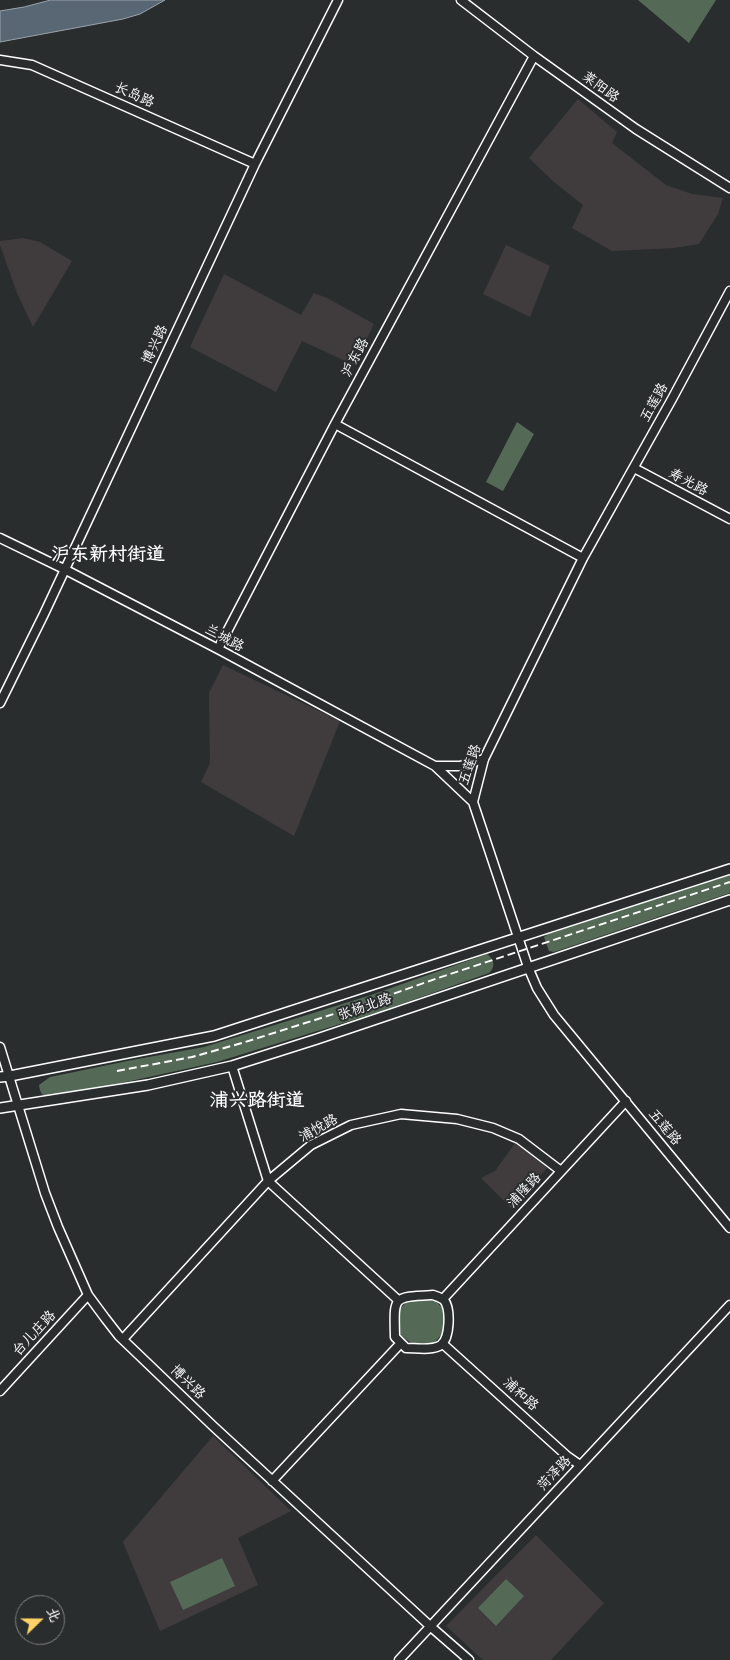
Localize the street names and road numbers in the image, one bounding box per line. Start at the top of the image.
street label: 莱阳路 [578,69,622,107]
street label: 长岛路 [111,80,157,112]
street label: 博兴路 [140,322,172,368]
street label: 沪东路 [339,336,373,380]
street label: 五莲路 [637,381,673,425]
street label: 寿光路 [666,466,710,500]
street label: 兰城路 [202,622,246,656]
street label: 五莲路 [456,742,486,788]
street label: 张杨北路 [336,991,394,1025]
street label: 五莲路 [644,1107,684,1149]
street label: 浦悦路 [297,1111,341,1147]
street label: 浦隆路 [505,1170,545,1212]
street label: 台儿庄路 [10,1308,60,1360]
street label: 博兴路 [166,1362,208,1404]
street label: 浦和路 [499,1375,541,1415]
street label: 菏泽路 [535,1453,575,1495]

